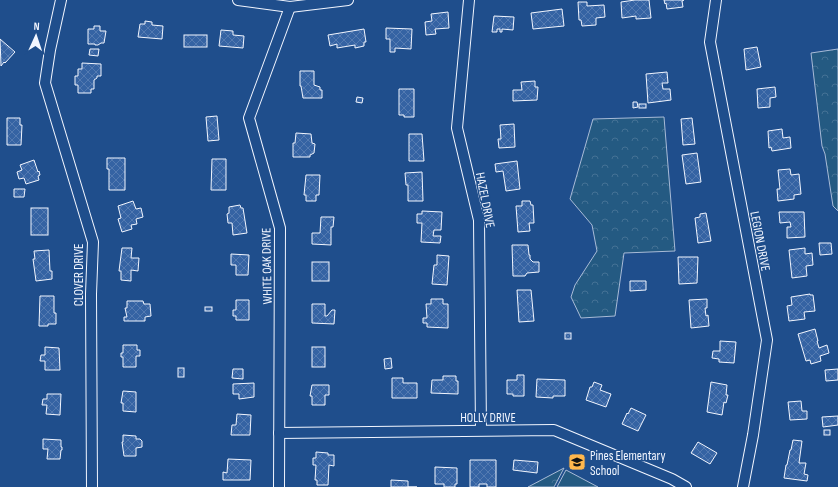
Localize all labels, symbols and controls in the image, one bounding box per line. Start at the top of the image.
north arrow [16,16,56,56]
text: N [33,20,40,33]
street label: HAZEL DRIVE [472,171,498,229]
street label: LEGION DRIVE [746,210,774,272]
street label: WHITE OAK DRIVE [258,228,276,304]
street label: CLOVER DRIVE [71,244,87,306]
street label: HOLLY DRIVE [460,410,516,426]
place label: Pines Elementary School [590,448,665,479]
school or university icon: Pines Elementary School [567,452,587,472]

